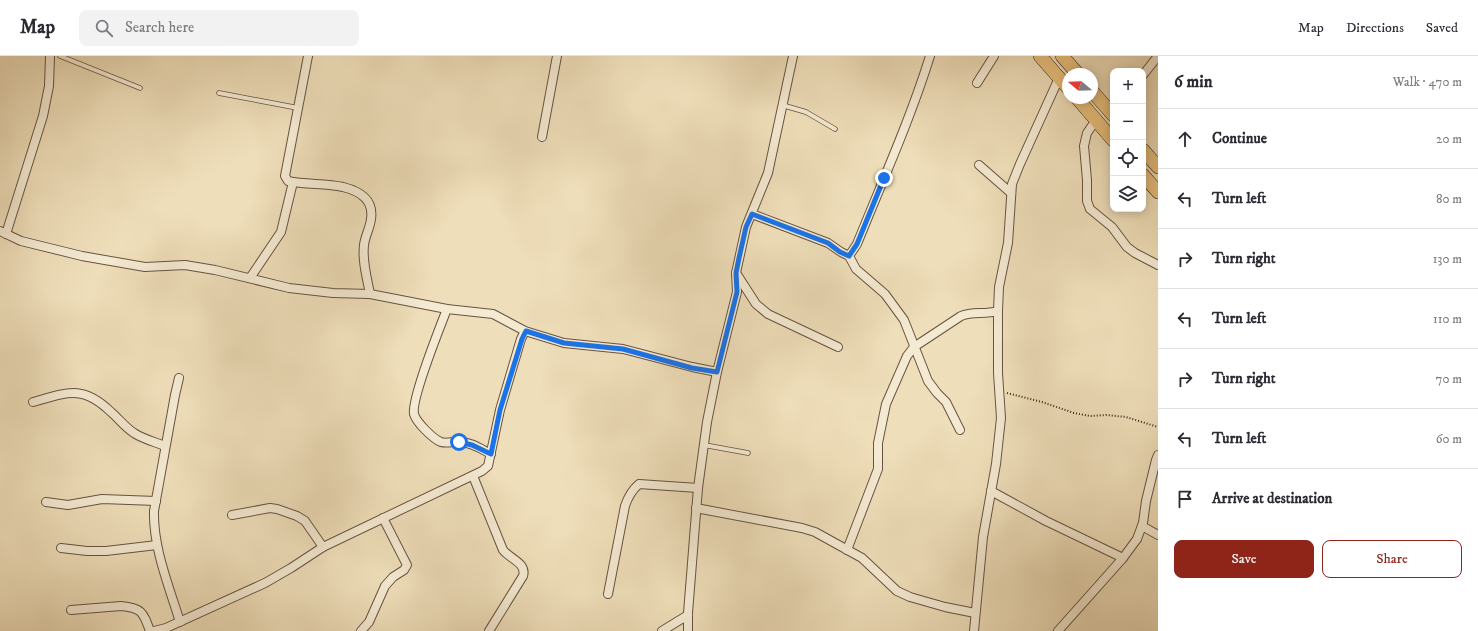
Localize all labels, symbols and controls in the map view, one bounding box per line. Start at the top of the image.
search box [79,10,359,46]
text: Map [20,16,55,39]
icon: search [93,17,115,39]
text: Search here [125,18,194,37]
text: Map [1298,19,1324,37]
text: Directions [1346,19,1404,37]
text: Saved [1426,19,1458,37]
north arrow [1062,68,1098,104]
map controls [1110,68,1146,212]
button: + [1110,68,1146,104]
text: 6 min [1174,71,1213,93]
text: Walk · 470 m [1393,74,1462,90]
button: − [1110,104,1146,140]
icon: ahead [1174,128,1196,150]
text: Continue [1212,129,1267,148]
text: 20 m [1436,131,1462,147]
button: locate [1110,140,1146,176]
route end [875,169,893,187]
button: layers [1110,176,1146,212]
icon: left [1174,188,1196,210]
text: Turn left [1212,189,1266,208]
text: 80 m [1436,191,1462,207]
icon: right [1174,248,1196,270]
text: Turn right [1212,249,1275,268]
text: 130 m [1433,251,1462,267]
icon: left [1174,308,1196,330]
text: Turn left [1212,309,1266,328]
text: 110 m [1433,311,1462,327]
icon: right [1174,368,1196,390]
text: Turn right [1212,369,1275,388]
text: 70 m [1436,371,1462,387]
icon: left [1174,428,1196,450]
text: Turn left [1212,429,1266,448]
text: 60 m [1436,431,1462,447]
route start [450,433,468,451]
icon: arrive [1174,488,1196,510]
text: Arrive at destination [1212,489,1332,508]
button: Save [1174,540,1314,578]
button: Share [1322,540,1462,578]

